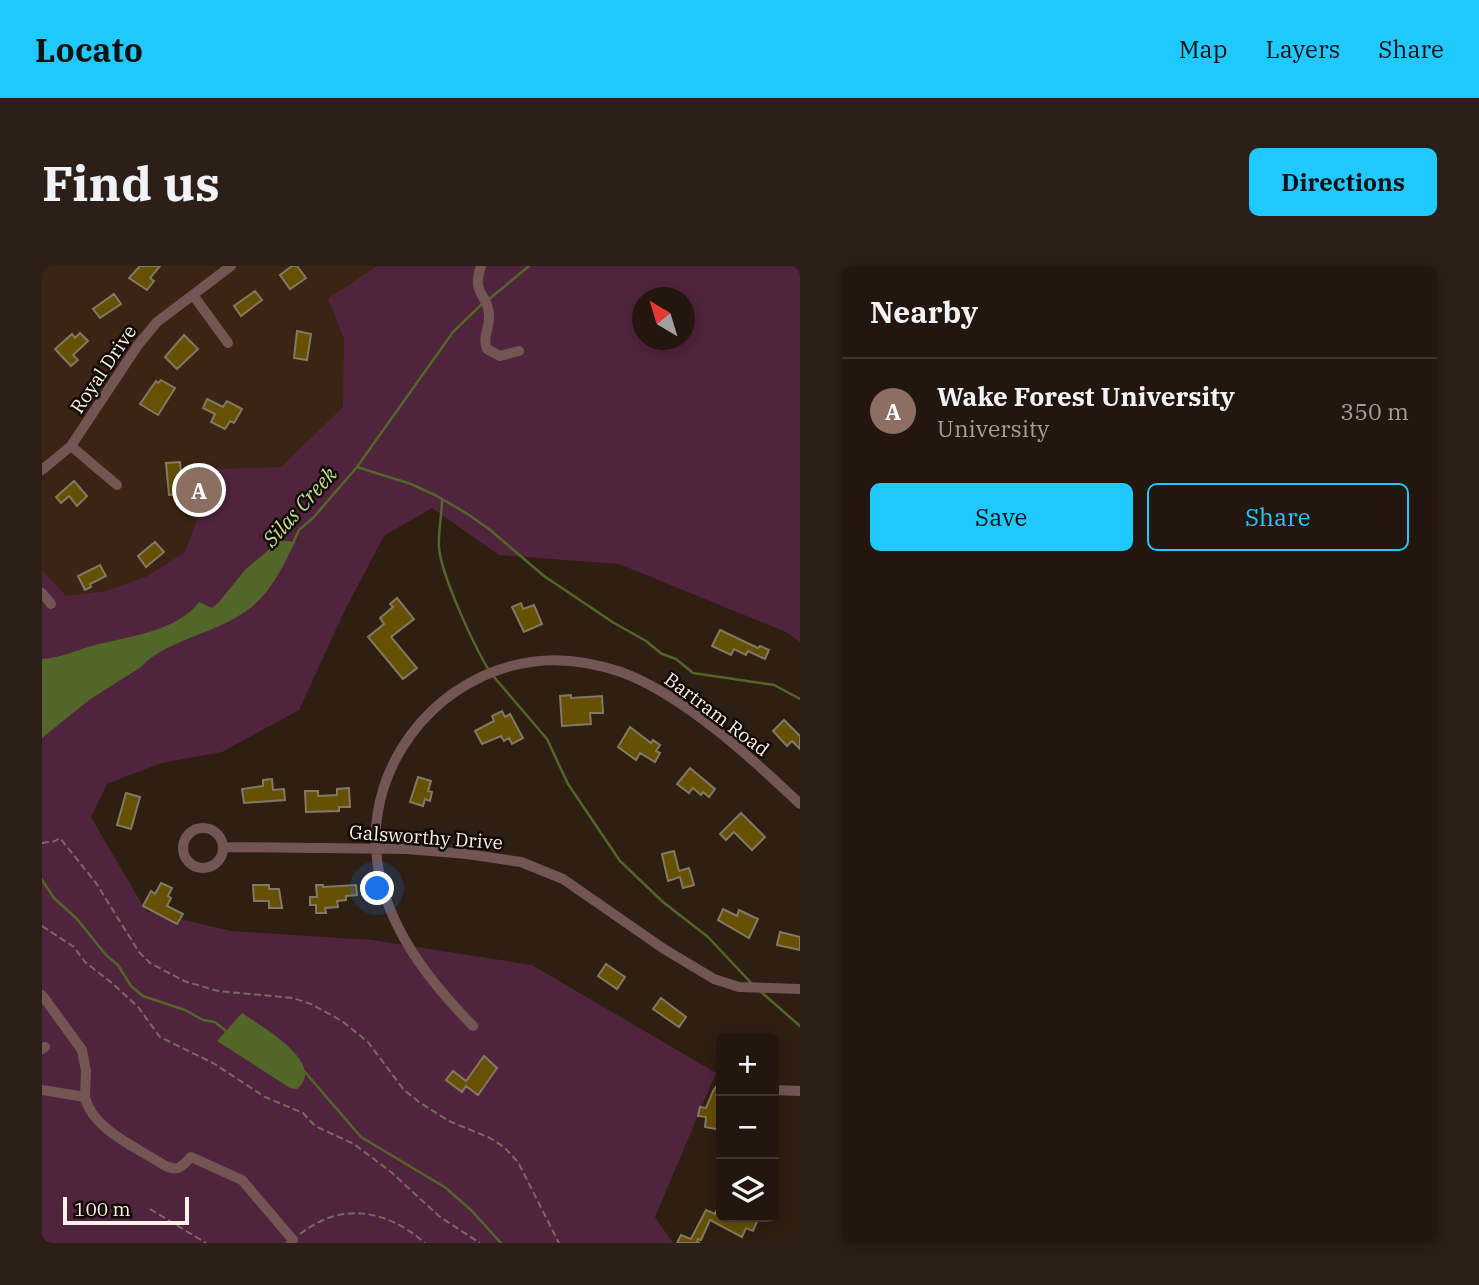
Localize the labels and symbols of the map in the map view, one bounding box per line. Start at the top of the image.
north arrow [632,287,695,350]
street label: Royal Drive [65,320,141,418]
water label: Silas Creek [255,460,343,553]
pin: A [176,464,222,516]
street label: Bartram Road [660,667,774,761]
street label: Galsworthy Drive [348,820,504,854]
your location [360,871,394,905]
scale bar [63,1194,189,1226]

